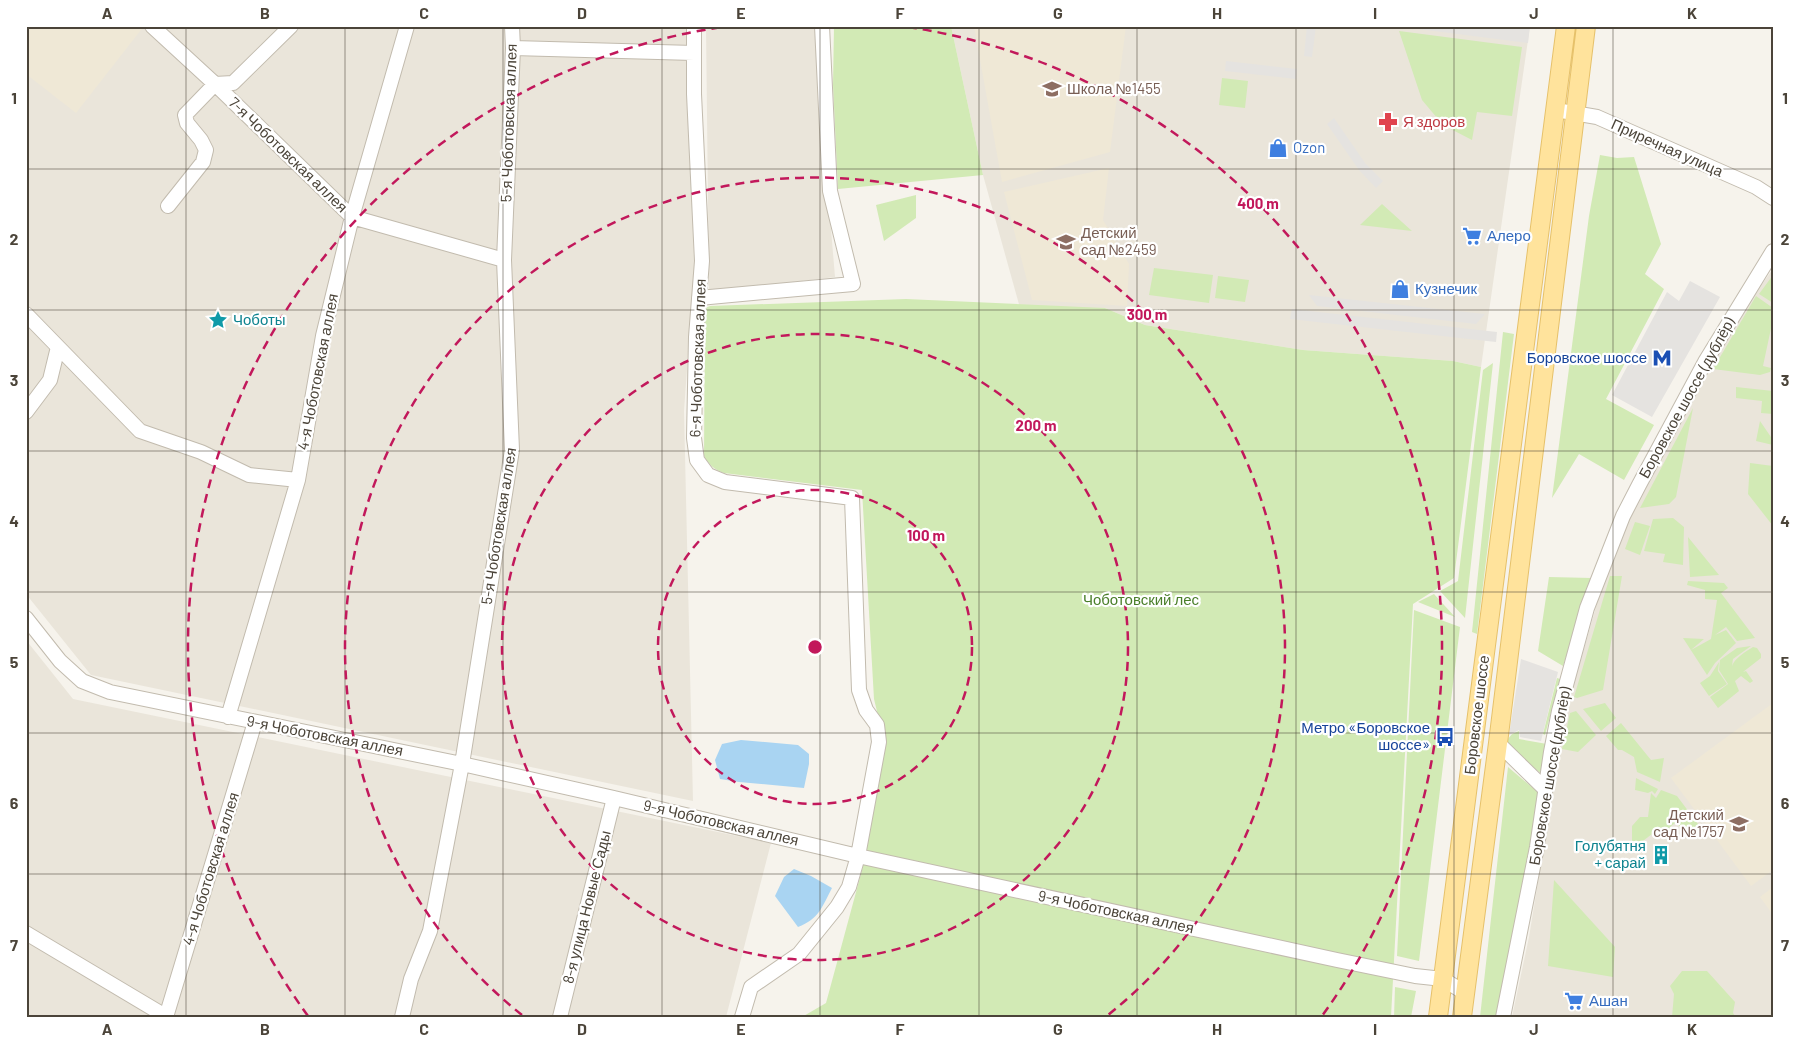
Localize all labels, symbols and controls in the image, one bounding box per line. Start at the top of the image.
text: A [102,3,113,22]
text: B [260,3,270,22]
text: C [419,3,429,22]
text: D [577,3,587,22]
text: E [736,3,746,22]
text: F [896,3,905,22]
text: G [1053,3,1063,22]
text: H [1212,3,1222,22]
text: I [1373,3,1377,22]
text: J [1529,3,1539,22]
text: K [1687,3,1697,22]
street label: 5-я Чоботовская аллея [496,43,520,203]
school or university icon: Школа №1455 [1041,78,1063,100]
place label: Школа №1455 [1067,79,1161,97]
text: 1 [11,88,17,107]
text: 1 [1782,88,1788,107]
street label: 7-я Чоботовская аллея [226,93,352,216]
pharmacy icon: Я здоров [1377,111,1399,133]
place label: Я здоров [1403,112,1465,130]
street label: Приречная улица [1609,114,1727,180]
shop icon: Ozon [1267,137,1289,159]
place label: Ozon [1293,138,1325,156]
text: 400 m [1237,194,1279,212]
place label: Детский сад №2459 [1081,223,1157,258]
supermarket icon: Алеро [1461,225,1483,247]
place label: Алеро [1487,226,1531,244]
text: 2 [10,229,19,248]
text: 2 [1781,229,1790,248]
school or university icon: Детский сад №2459 [1055,231,1077,253]
street label: 6-я Чоботовская аллея [685,278,709,438]
shop icon: Кузнечик [1389,278,1411,300]
place label: Кузнечик [1415,279,1477,297]
street label: 4-я Чоботовская аллея [293,292,341,452]
text: 300 m [1127,305,1167,323]
place icon: Чоботы [207,309,229,331]
place label: Чоботы [233,310,286,328]
street label: Боровское шоссе (дублёр) [1634,314,1738,481]
metro station icon: Боровское шоссе [1651,347,1673,369]
place label: Боровское шоссе [1527,348,1647,366]
text: 3 [10,370,18,389]
text: 3 [1781,370,1789,389]
text: 200 m [1015,416,1057,434]
street label: 5-я Чоботовская аллея [477,446,519,606]
text: 4 [9,511,19,530]
text: 4 [1780,511,1790,530]
text: 100 m [907,526,945,544]
park label: Чоботовский лес [1083,590,1200,608]
centre of rings [806,638,824,656]
text: 5 [10,652,19,671]
text: 5 [1781,652,1790,671]
street label: Боровское шоссе [1460,654,1492,776]
street label: Боровское шоссе (дублёр) [1524,685,1574,866]
street label: 9-я Чоботовская аллея [246,711,405,759]
place label: Метро «Боровское шоссе» [1301,718,1430,753]
bus stop icon: Метро «Боровское шоссе» [1434,726,1456,748]
street label: 4-я Чоботовская аллея [178,790,242,947]
text: 6 [10,793,19,812]
text: 6 [1781,793,1790,812]
street label: 9-я Чоботовская аллея [642,795,801,849]
place label: Детский сад №1757 [1653,805,1724,840]
school or university icon: Детский сад №1757 [1728,813,1750,835]
street label: 8-я улица Новые Сады [558,828,614,985]
place label: Голубятня + сарай [1575,836,1646,871]
building icon: Голубятня + сарай [1650,844,1672,866]
street label: 9-я Чоботовская аллея [1037,886,1196,936]
text: 7 [10,935,18,954]
text: 7 [1781,935,1789,954]
supermarket icon: Ашан [1563,990,1585,1012]
place label: Ашан [1589,991,1628,1009]
text: A [102,1019,113,1038]
text: B [260,1019,270,1038]
text: C [419,1019,429,1038]
text: D [577,1019,587,1038]
text: E [736,1019,746,1038]
text: F [896,1019,905,1038]
text: G [1053,1019,1063,1038]
text: H [1212,1019,1222,1038]
text: I [1373,1019,1377,1038]
text: J [1529,1019,1539,1038]
text: K [1687,1019,1697,1038]

